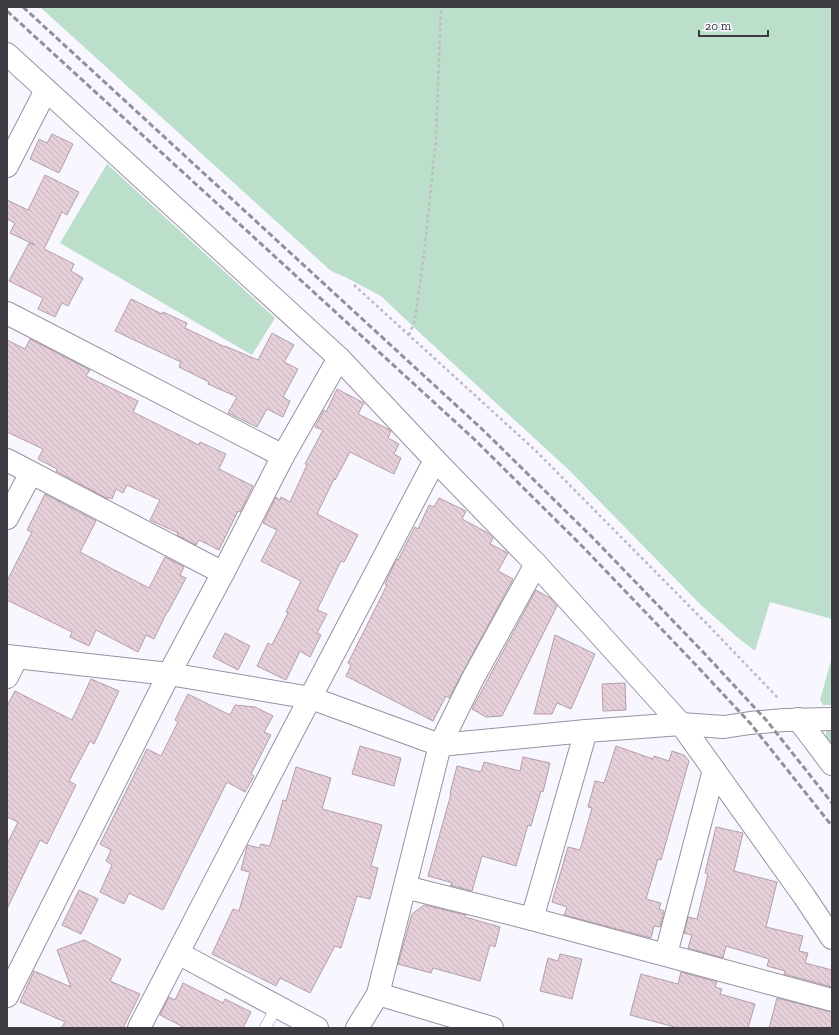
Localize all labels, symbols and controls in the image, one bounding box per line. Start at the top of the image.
scale bar [699,12,768,38]
text: 20 m [705,19,732,33]

